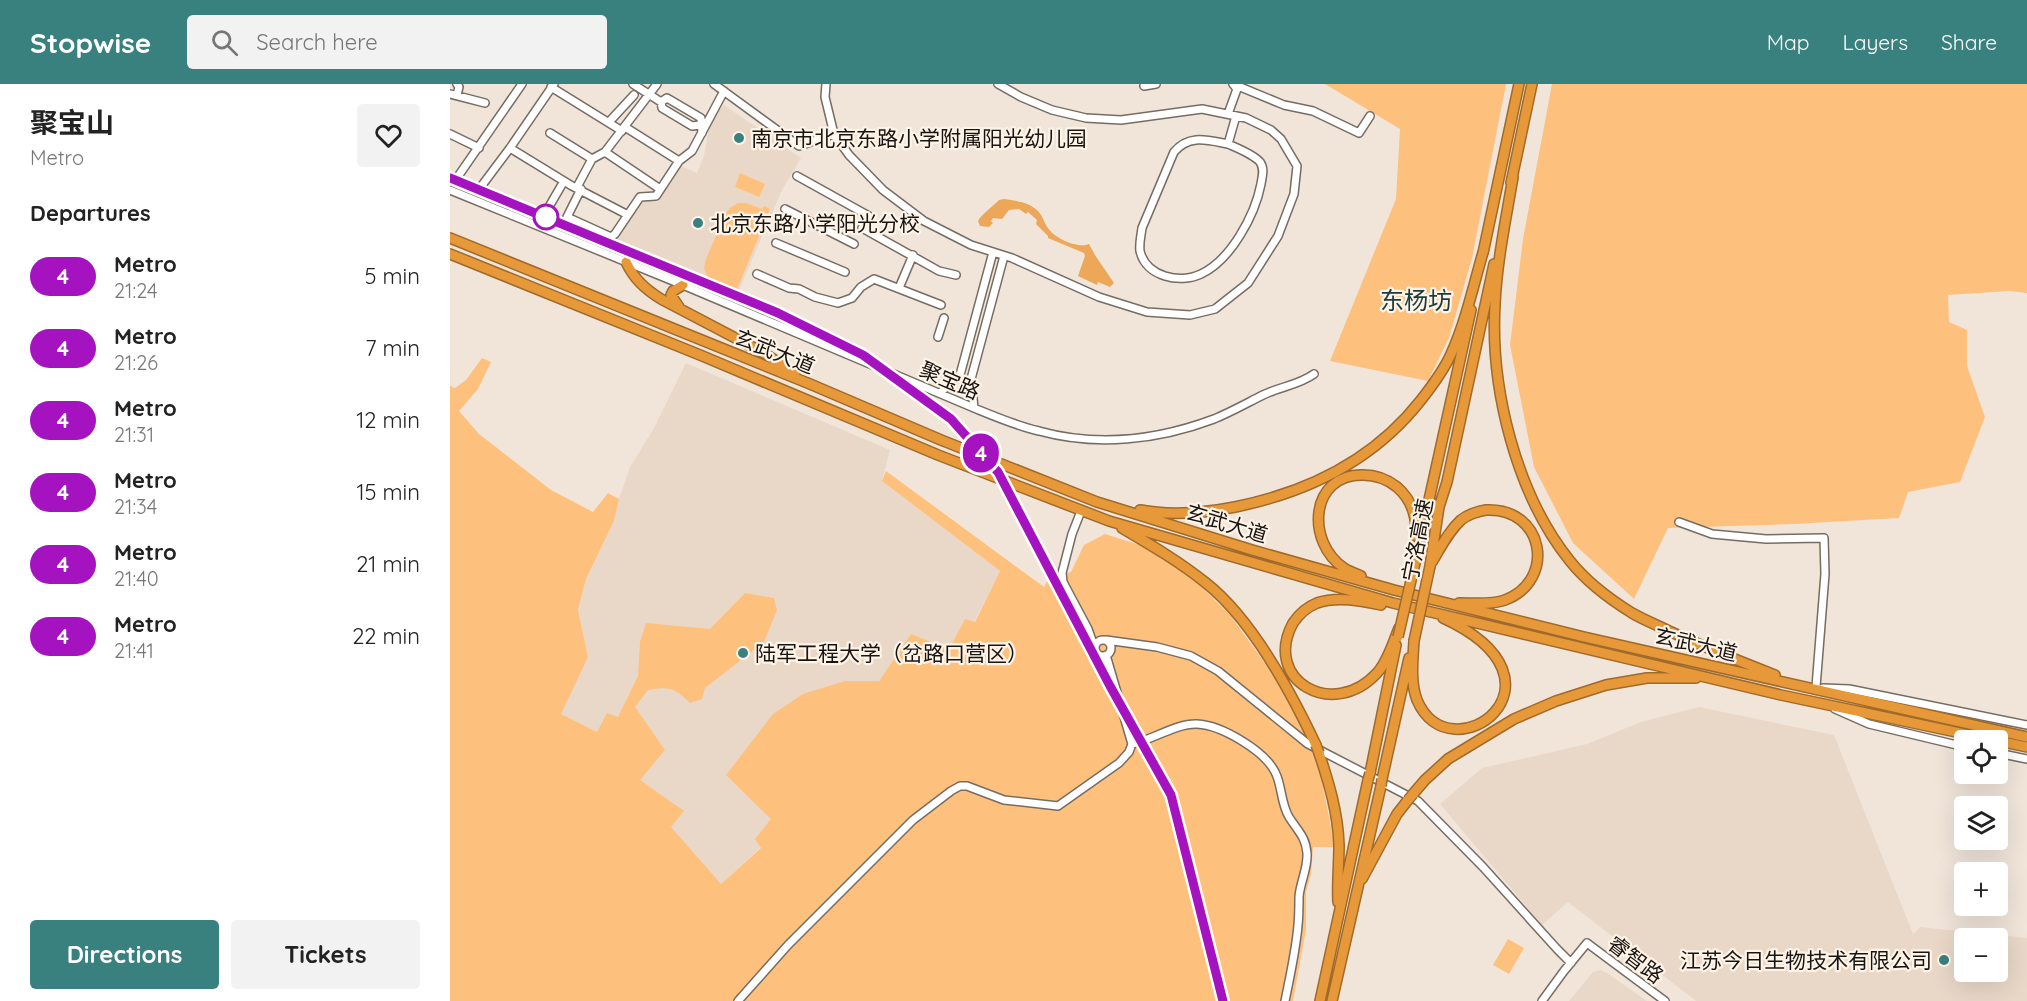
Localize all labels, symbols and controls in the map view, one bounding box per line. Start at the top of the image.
search box [187,15,607,69]
text: Stopwise [30,25,151,60]
icon: search [208,26,241,59]
text: Search here [256,28,378,56]
text: Map [1767,29,1810,55]
text: Layers [1843,29,1908,55]
text: Share [1941,29,1997,55]
button: heart [357,104,420,167]
text: 聚宝山 [30,105,114,140]
place label: 南京市北京东路小学附属阳光幼儿园 [751,125,1087,151]
marker: 南京市北京东路小学附属阳光幼儿园 [732,131,746,145]
text: Metro [30,145,84,170]
text: Departures [30,199,151,227]
unlabelled marker [533,204,559,230]
place label: 北京东路小学阳光分校 [710,210,920,236]
marker: 北京东路小学阳光分校 [691,216,705,230]
text: Metro [114,250,177,278]
text: 5 min [365,262,420,290]
text: 4 [57,263,69,289]
text: 21:24 [114,278,158,303]
district label: 东杨坊 [1380,285,1452,315]
text: Metro [114,322,177,350]
street label: 玄武大道 [731,323,819,379]
text: 7 min [365,334,420,362]
text: 4 [57,335,69,361]
text: 21:26 [114,350,158,375]
street label: 聚宝路 [916,356,984,404]
text: Metro [114,394,177,422]
text: 12 min [356,406,420,434]
text: 4 [57,407,69,433]
text: 21:31 [114,422,154,447]
line badge: 4 [962,434,1000,472]
text: 4 [975,440,987,466]
text: Metro [114,466,177,494]
text: 15 min [356,478,420,506]
text: 4 [57,479,69,505]
text: 21:34 [114,494,157,519]
street label: 宁洛高速 [1396,496,1438,584]
street label: 玄武大道 [1183,498,1271,548]
text: Metro [114,538,177,566]
text: 21 min [356,550,420,578]
text: 4 [57,551,69,577]
text: 21:40 [114,566,159,591]
text: Metro [114,610,177,638]
text: 22 min [352,622,420,650]
street label: 玄武大道 [1652,622,1740,666]
text: 4 [57,623,69,649]
text: 21:41 [114,638,154,663]
place label: 陆军工程大学（岔路口营区） [755,640,1028,666]
marker: 陆军工程大学（岔路口营区） [736,646,750,660]
map controls [1954,730,2008,982]
button: locate [1954,730,2008,784]
button: layers [1954,796,2008,850]
button: + [1954,862,2008,916]
button: Directions [30,920,219,989]
button: Tickets [231,920,420,989]
button: − [1954,928,2008,982]
street label: 睿智路 [1603,930,1669,988]
place label: 江苏今日生物技术有限公司 [1680,947,1932,973]
marker: 江苏今日生物技术有限公司 [1937,953,1951,967]

